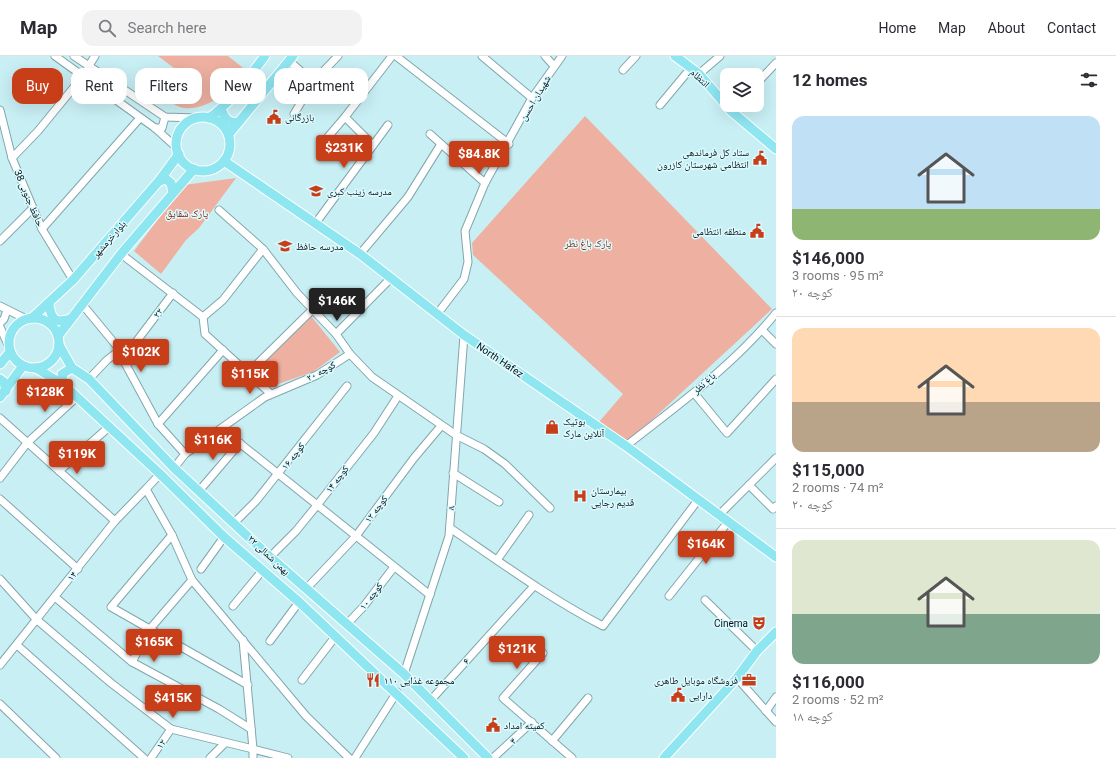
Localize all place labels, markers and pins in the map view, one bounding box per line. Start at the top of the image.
public building icon: بازرگانی [266,109,282,125]
place label: بازرگانی [285,112,315,124]
pin: $231K [316,135,372,169]
pin: $84.8K [446,141,512,175]
place label: ستاد کل فرماندهی انتظامی شهرستان کازرون [657,147,749,171]
public building icon: ستاد کل فرماندهی انتظامی شهرستان کازرون [752,150,768,166]
school or university icon: مدرسه زینب کبری [308,183,324,199]
place label: مدرسه زینب کبری [327,186,392,198]
public building icon: منطقه انتظامی [749,223,765,239]
place label: منطقه انتظامی [692,226,746,238]
school or university icon: مدرسه حافظ [277,238,293,254]
place label: مدرسه حافظ [296,241,344,252]
pin: $146K [309,288,365,322]
pin: $102K [113,339,169,373]
pin: $115K [222,361,278,395]
pin: $128K [17,379,73,413]
place label: بوتیک آنلاین مارک [563,416,605,440]
shop icon: بوتیک آنلاین مارک [544,419,560,435]
pin: $116K [185,427,241,461]
pin: $119K [49,441,105,475]
place label: بیمارستان قدیم رجایی [591,485,634,510]
hospital icon: بیمارستان قدیم رجایی [572,488,588,504]
pin: $164K [678,531,734,565]
theatre icon: Cinema [751,615,767,631]
place label: Cinema [714,618,748,629]
pin: $165K [126,629,182,663]
pin: $121K [489,636,545,670]
restaurant icon: مجموعه غذایی ۱۱۰ [365,672,381,688]
office icon: فروشگاه موبایل طاهری [741,672,757,688]
place label: مجموعه غذایی ۱۱۰ [384,675,455,687]
place label: فروشگاه موبایل طاهری [654,675,738,687]
pin: $415K [145,685,201,719]
public building icon: دارایی [670,687,686,703]
place label: دارایی [689,690,712,702]
public building icon: کمیته امداد [485,717,501,733]
place label: کمیته امداد [504,720,545,731]

